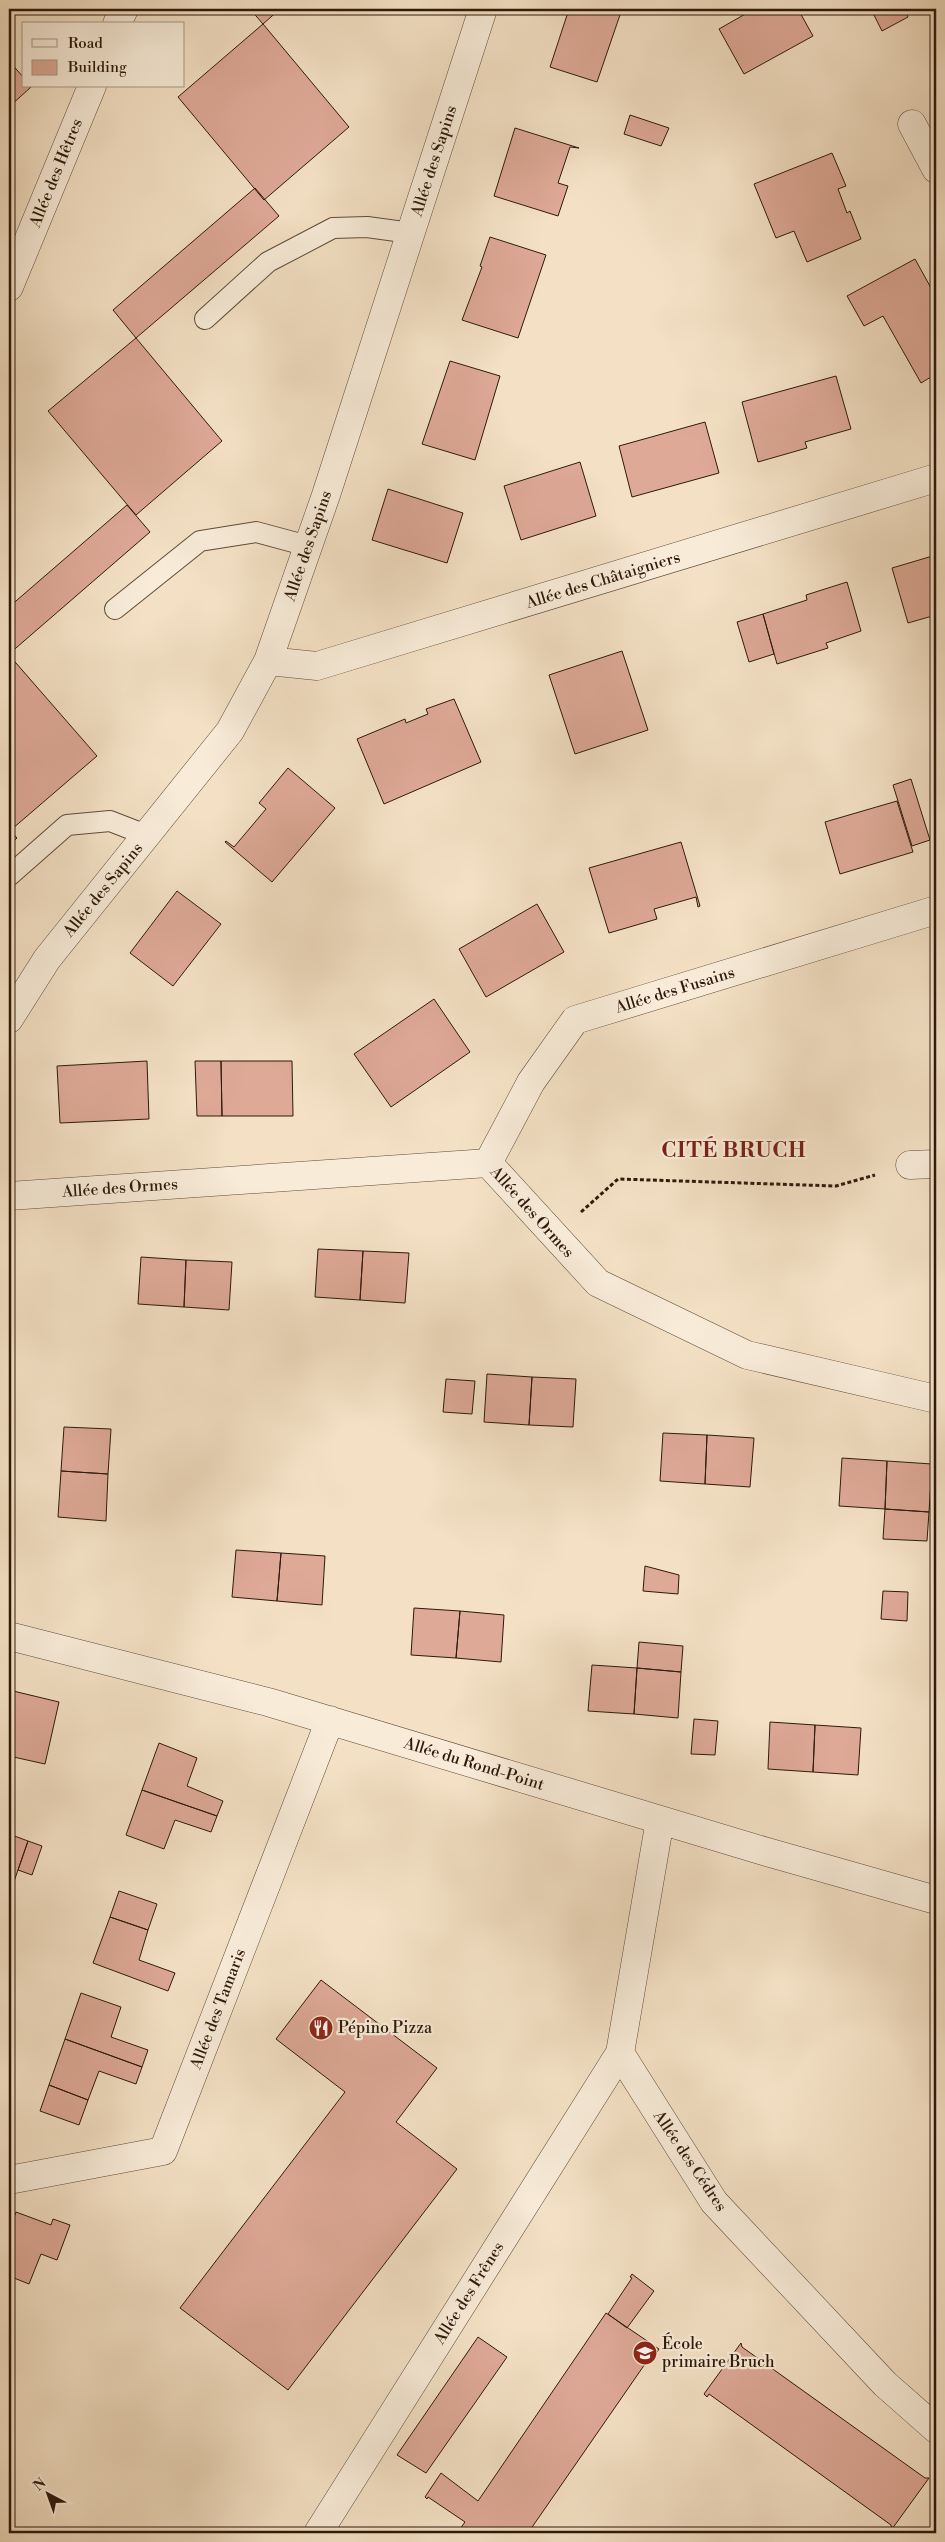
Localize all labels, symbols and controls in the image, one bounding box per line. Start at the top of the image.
legend [22,22,185,88]
text: Road [68,34,103,53]
text: Building [67,58,127,77]
street label: Allée des Sapins [406,103,461,220]
street label: Allée des Hêtres [25,116,87,231]
street label: Allée des Sapins [279,488,336,605]
street label: Allée des Châtaigniers [522,547,683,613]
street label: Allée des Sapins [58,839,147,942]
street label: Allée des Fusains [612,962,737,1018]
district label: CITÉ BRUCH [661,1136,807,1164]
street label: Allée des Ormes [485,1161,578,1262]
street label: Allée des Ormes [60,1174,179,1202]
street label: Allée du Rond-Point [400,1733,547,1795]
street label: Allée des Tamaris [185,1946,250,2073]
restaurant icon: Pépino Pizza [308,2015,334,2041]
place label: Pépino Pizza [338,2018,433,2038]
street label: Allée des Cédres [648,2106,731,2215]
street label: Allée des Frênes [429,2238,509,2349]
place label: École primaire Bruch [662,2332,775,2372]
school or university icon: École primaire Bruch [632,2340,658,2366]
north arrow [22,2470,72,2520]
text: N [30,2475,50,2495]

